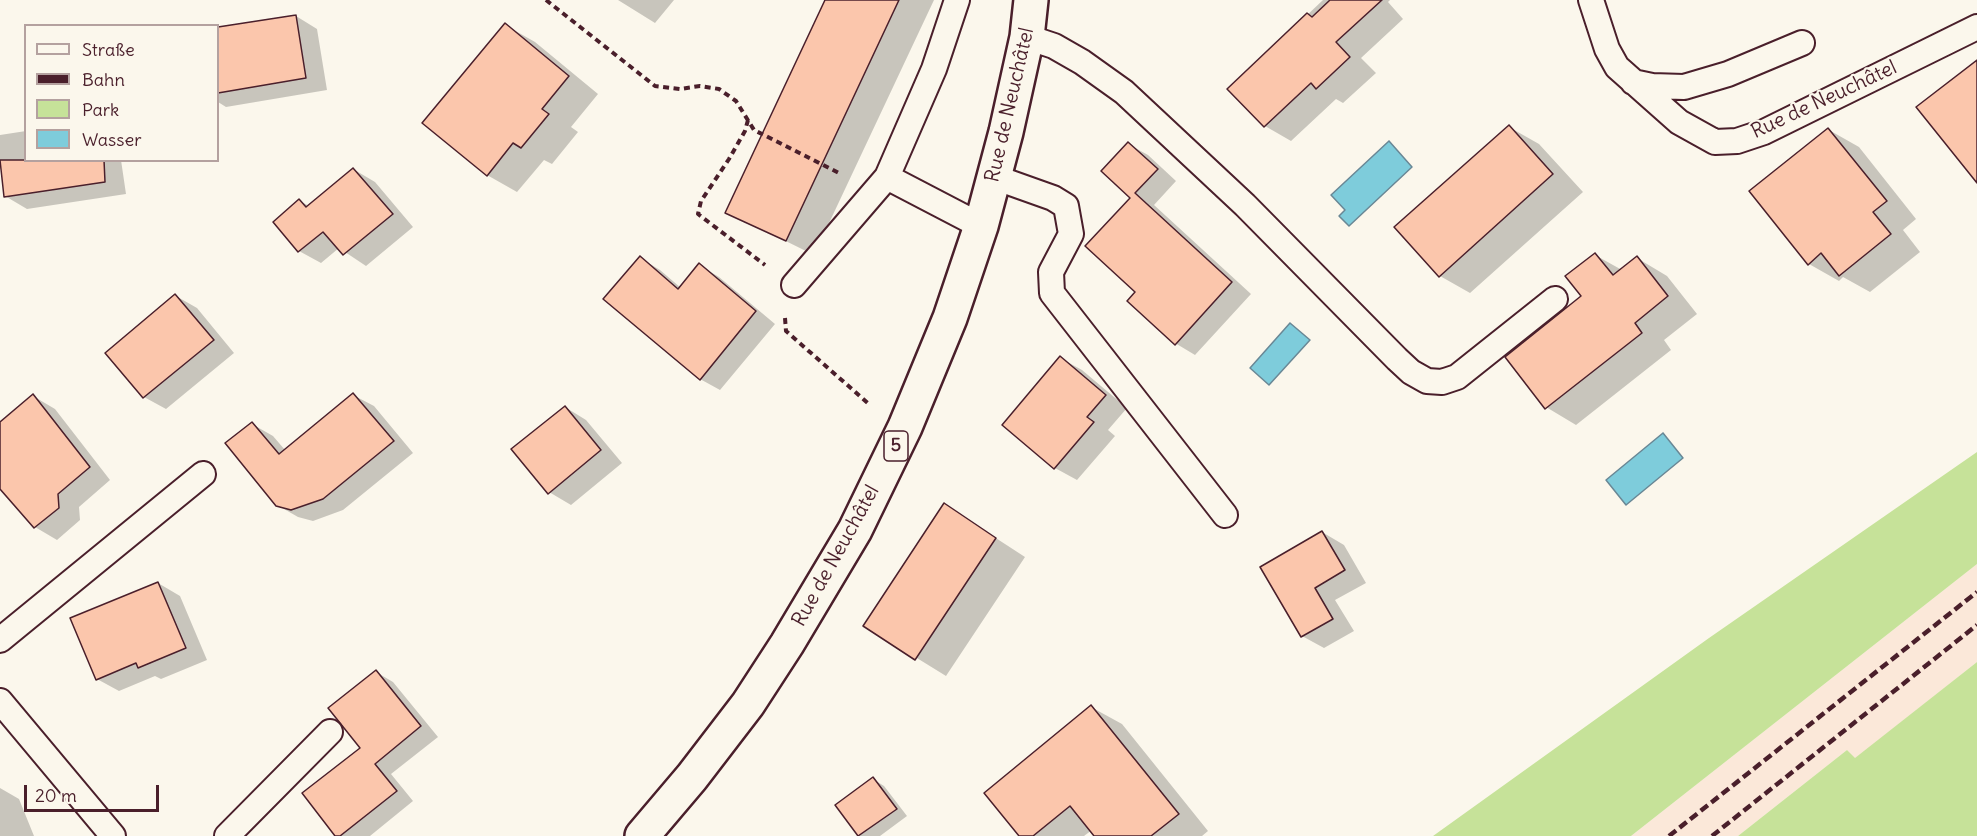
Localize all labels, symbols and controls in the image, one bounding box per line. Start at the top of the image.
legend [24,24,219,162]
street label: Rue de Neuchâtel [981,25,1039,185]
text: Straße [82,38,135,61]
street label: Rue de Neuchâtel [1747,56,1901,144]
text: Bahn [82,68,125,91]
text: Park [82,98,119,121]
text: Wasser [82,128,141,151]
road number: 5 [884,431,908,461]
street label: Rue de Neuchâtel [787,481,885,631]
scale bar [27,773,162,811]
text: 20 m [35,784,77,807]

